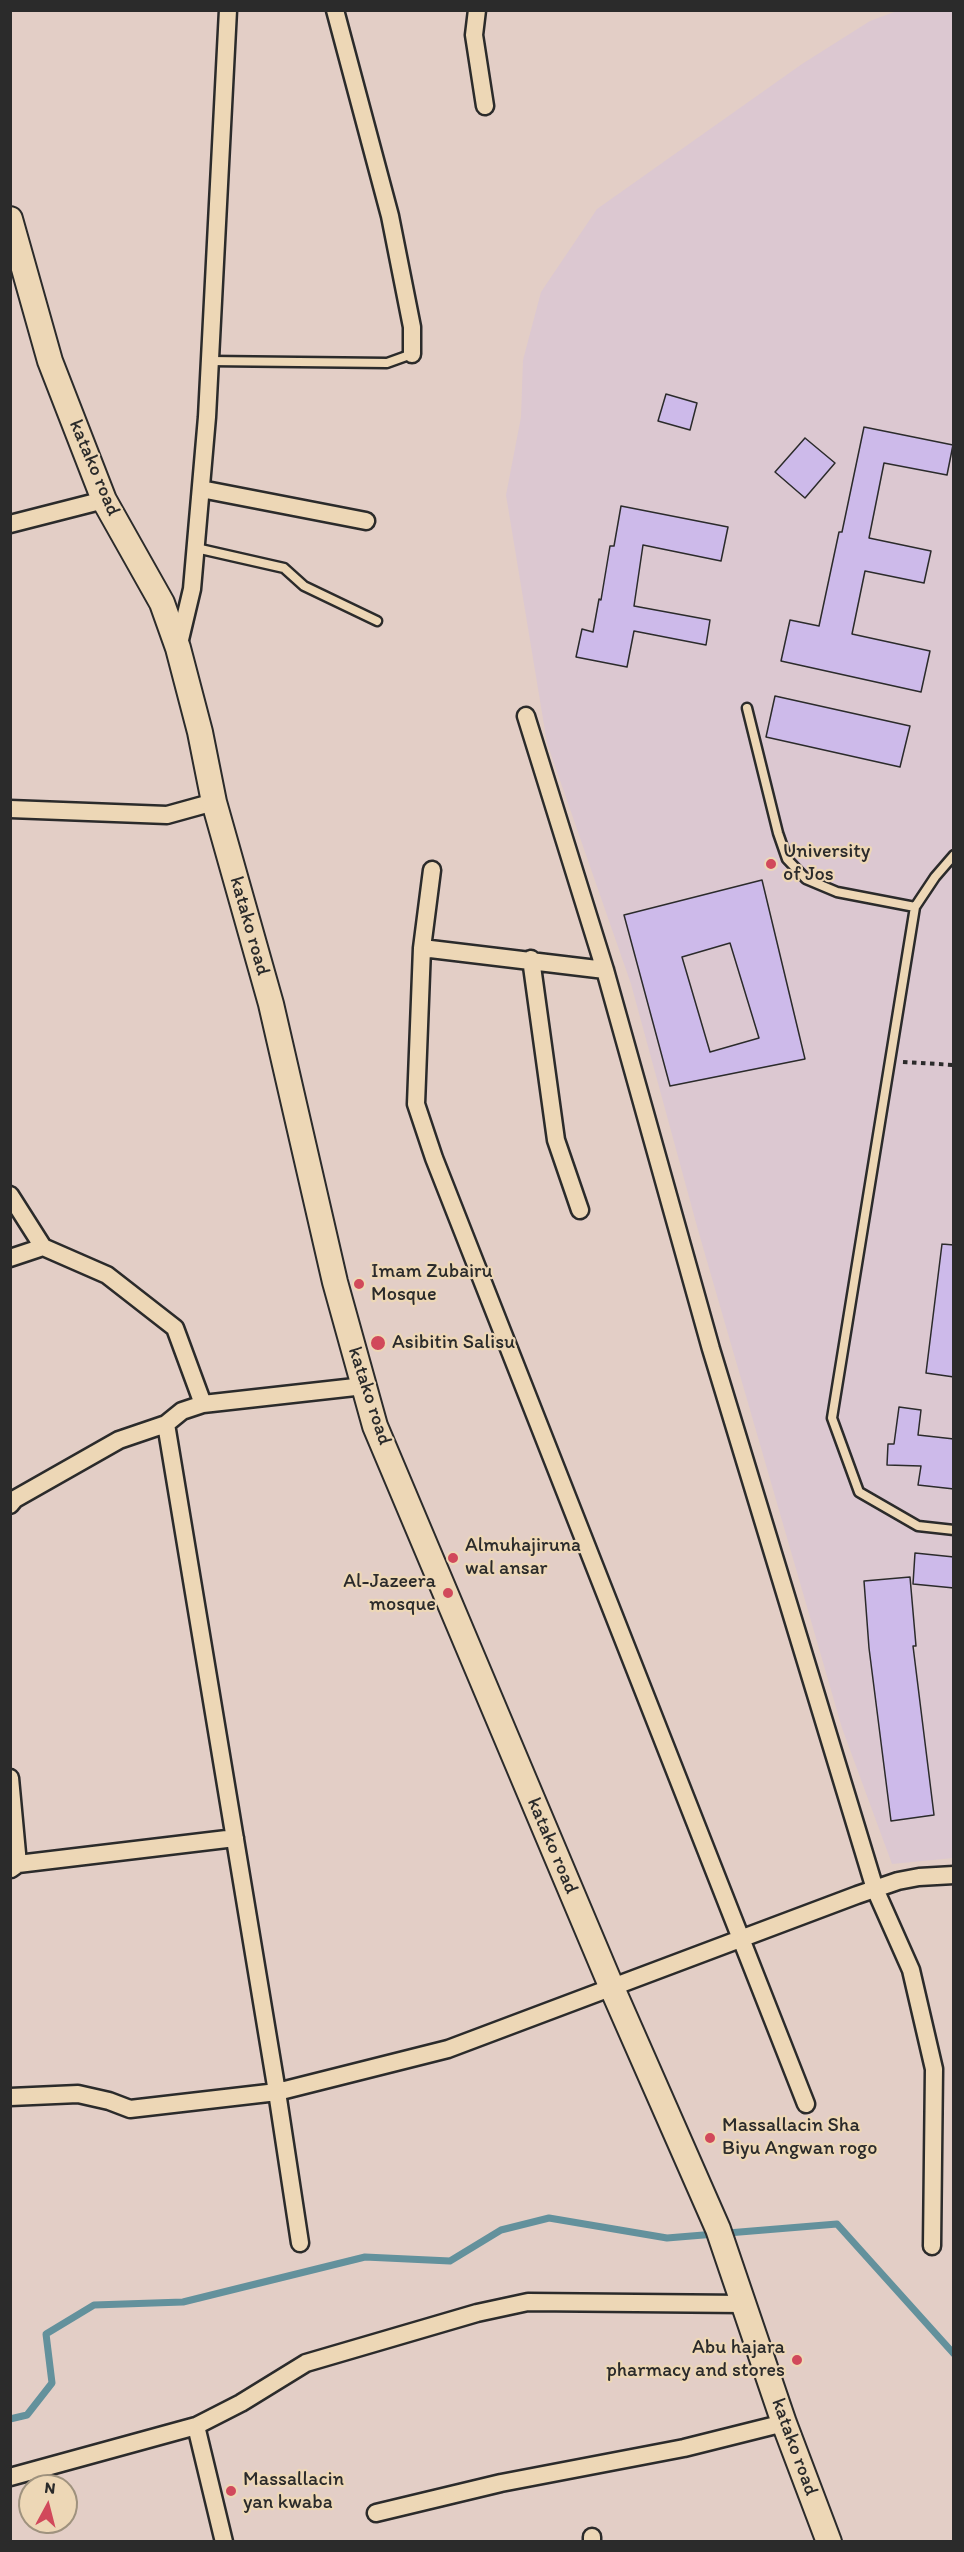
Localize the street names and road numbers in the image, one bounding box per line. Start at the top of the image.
street label: katako road [63,416,125,520]
street label: katako road [223,874,275,978]
street label: katako road [342,1344,396,1448]
street label: katako road [521,1794,583,1898]
street label: katako road [765,2395,823,2499]

